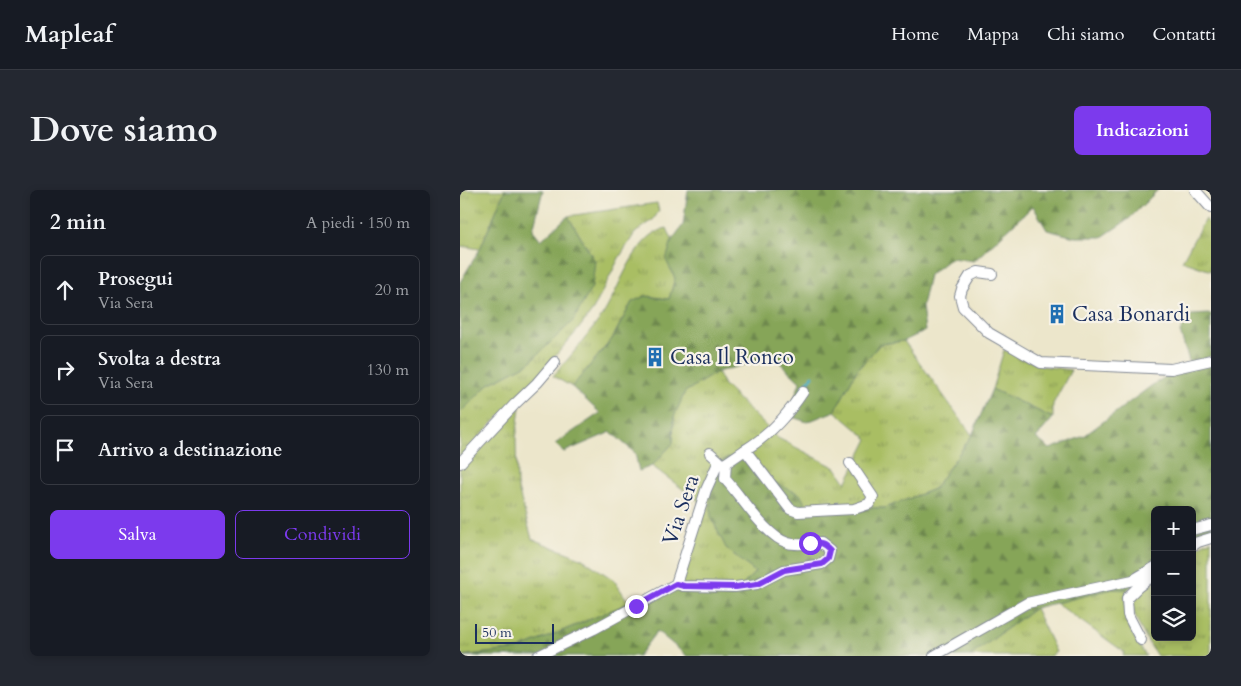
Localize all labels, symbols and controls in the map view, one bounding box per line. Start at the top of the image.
text: Mapleaf [25,18,113,51]
text: Home [891,22,939,47]
text: Mappa [967,22,1019,47]
text: Chi siamo [1047,22,1124,47]
text: Contatti [1152,22,1216,47]
text: Dove siamo [30,106,218,154]
button: Indicazioni [1074,106,1211,155]
text: 2 min [50,208,106,237]
text: A piedi · 150 m [306,212,410,234]
text: Prosegui [98,266,173,292]
icon: ahead [51,276,79,304]
text: 20 m [375,279,409,301]
text: Via Sera [98,292,154,314]
place label: Casa Bonardi [1072,300,1190,329]
building icon: Casa Bonardi [1046,303,1068,325]
place label: Casa Il Ronco [670,343,794,372]
text: Svolta a destra [98,346,221,372]
building icon: Casa Il Ronco [644,346,666,368]
icon: right [51,356,79,384]
text: 130 m [367,359,409,381]
text: Via Sera [98,372,154,394]
icon: arrive [51,436,79,464]
text: Arrivo a destinazione [98,437,282,463]
street label: Via Sera [655,471,707,549]
map controls [1151,506,1196,641]
button: + [1151,506,1196,551]
button: Salva [50,510,225,559]
button: Condividi [235,510,410,559]
route start [799,532,822,555]
button: − [1151,551,1196,596]
route end [625,595,648,618]
button: layers [1151,596,1196,641]
scale bar [475,621,554,644]
text: 50 m [482,623,512,642]

